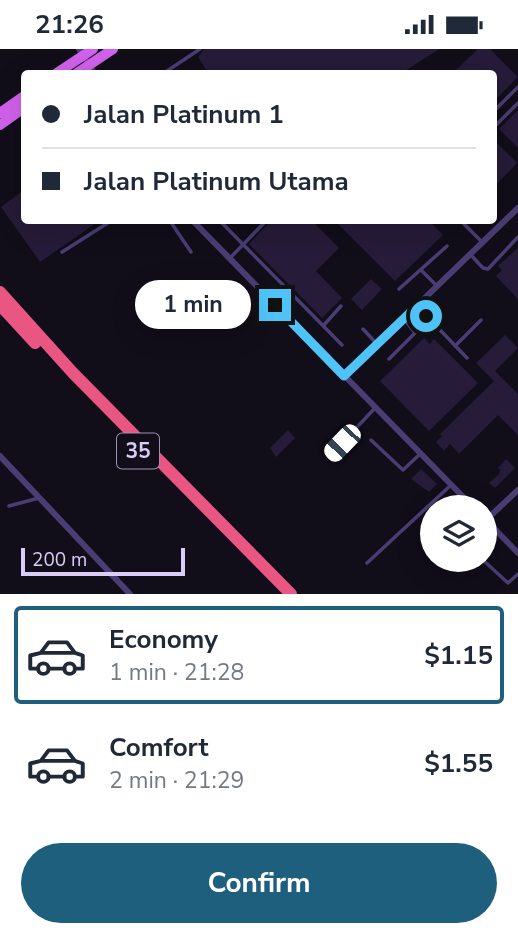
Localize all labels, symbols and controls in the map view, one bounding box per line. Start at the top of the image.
text: 21:26 [35,7,104,42]
text: Jalan Platinum 1 [84,97,284,132]
text: Jalan Platinum Utama [84,164,349,199]
callout: 1 min [135,281,250,329]
text: 1 min [163,289,223,320]
route end [259,289,291,321]
route start [410,300,442,332]
car [320,421,365,465]
road number: 35 [117,433,159,469]
map controls [420,495,497,572]
button: layers [420,495,497,572]
scale bar [21,545,186,577]
text: 200 m [32,547,87,573]
text: Economy [109,622,218,657]
icon: car [25,624,88,687]
text: $1.15 [424,638,493,673]
text: 1 min · 21:28 [109,657,244,688]
text: Comfort [109,730,209,765]
icon: car [25,732,88,795]
text: $1.55 [424,746,493,781]
text: 2 min · 21:29 [109,765,244,796]
button: Confirm [21,843,497,923]

